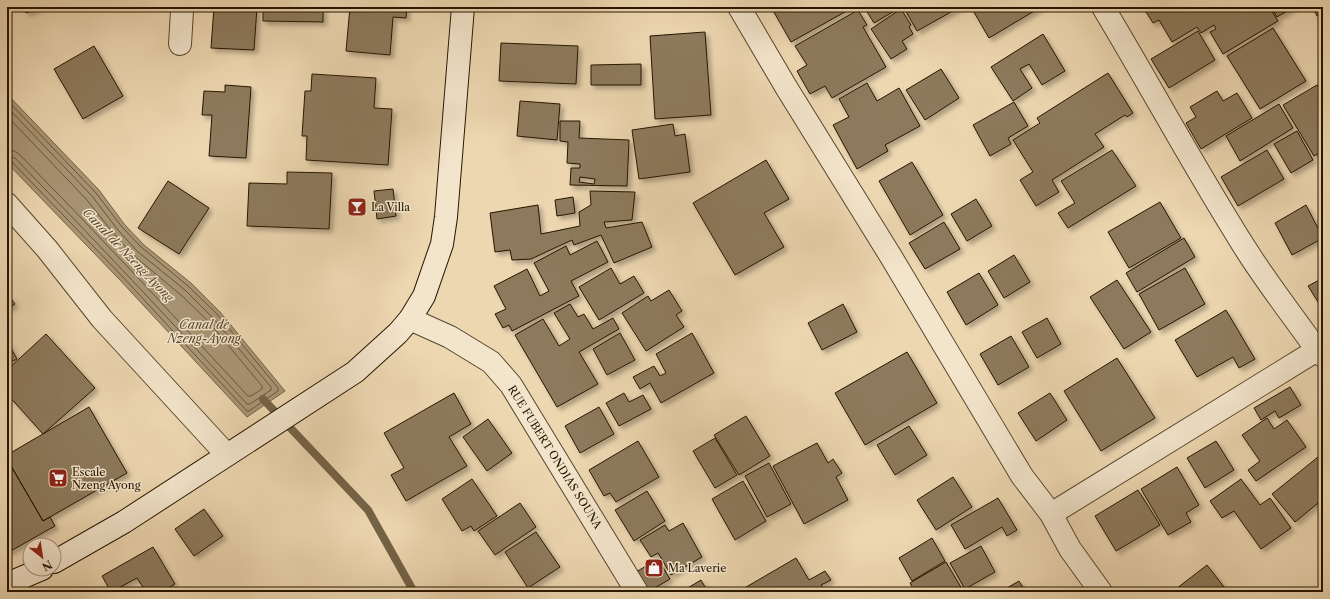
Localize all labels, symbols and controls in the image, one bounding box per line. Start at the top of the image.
bar icon: La Villa [346,196,368,218]
place label: La Villa [371,200,410,214]
water label: Canal de Nzeng Ayong [80,205,178,306]
water label: Canal de Nzeng-Ayong [166,317,243,346]
street label: RUE FUBERT ONDIAS SOUNA [505,383,606,532]
place label: Escale Nzeng Ayong [72,465,141,492]
supermarket icon: Escale Nzeng Ayong [47,467,69,489]
north arrow [22,537,62,577]
text: N [39,557,55,574]
shop icon: Ma Laverie [643,557,665,579]
place label: Ma Laverie [668,561,726,575]

